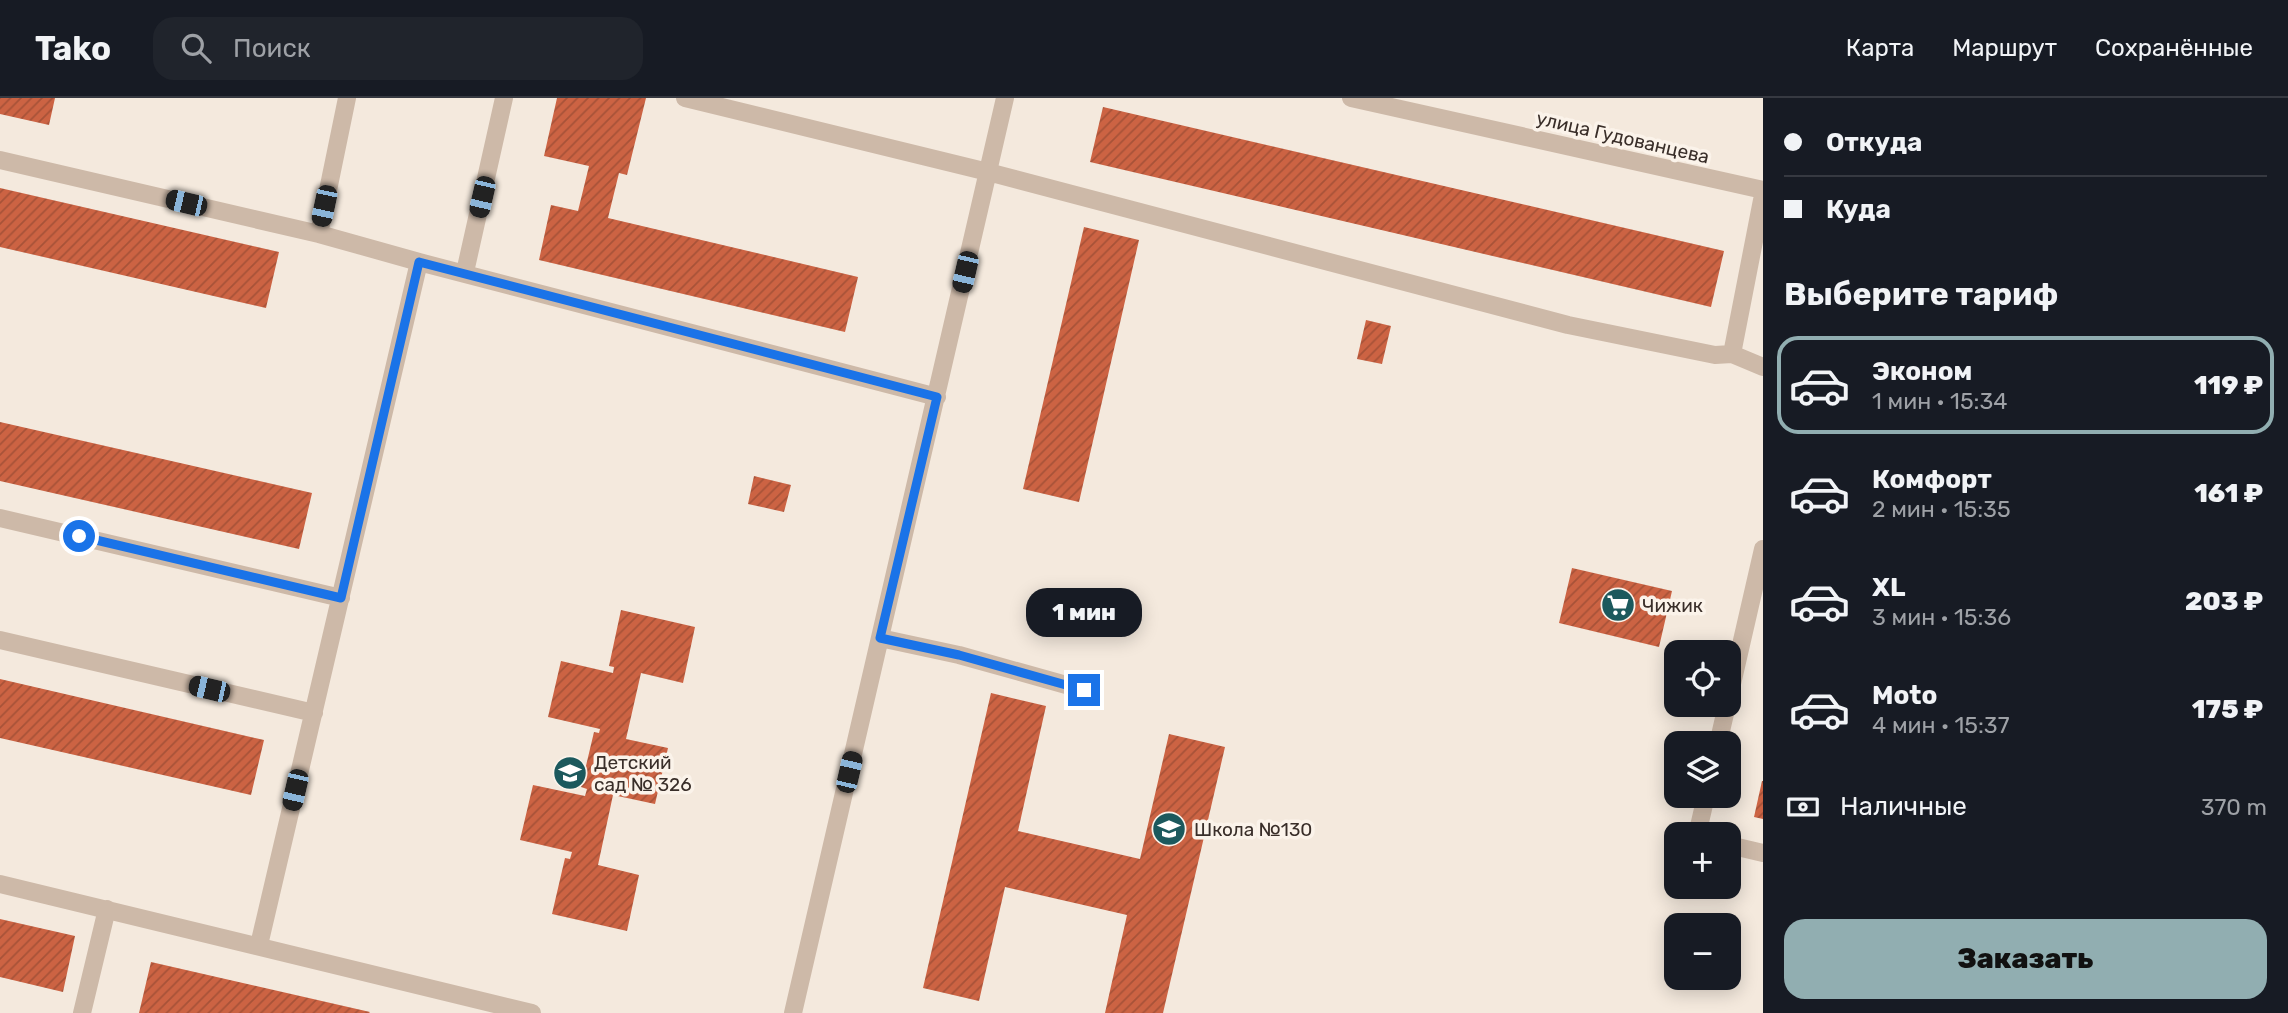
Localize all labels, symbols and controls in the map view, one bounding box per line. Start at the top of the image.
search box [153,17,643,80]
text: Tako [35,29,111,68]
icon: search [177,29,215,67]
text: Поиск [233,33,311,64]
text: Карта [1846,34,1914,62]
text: Маршрут [1952,34,2057,62]
text: Сохранённые [2095,34,2253,62]
street label: улица Гудованцева [1534,106,1712,169]
text: Откуда [1826,127,1922,158]
car [468,174,497,220]
car [310,183,339,229]
car [164,188,209,218]
text: Куда [1826,194,1891,225]
car [951,249,980,295]
text: Выберите тариф [1784,275,2058,313]
icon: car [1788,354,1851,417]
text: Эконом [1872,356,1972,387]
text: 119 ₽ [2194,370,2263,401]
text: 1 мин · 15:34 [1872,387,2008,415]
icon: car [1788,462,1851,525]
text: Комфорт [1872,464,1992,495]
text: 161 ₽ [2194,478,2263,509]
text: 2 мин · 15:35 [1872,495,2011,523]
route start [63,520,95,552]
icon: car [1788,570,1851,633]
text: XL [1872,572,1905,603]
supermarket icon: Чижик [1599,586,1637,624]
text: 203 ₽ [2185,586,2263,617]
callout: 1 мин [1026,588,1142,638]
place label: Чижик [1642,594,1703,617]
text: 1 мин [1052,598,1116,626]
text: 3 мин · 15:36 [1872,603,2011,631]
map controls [1664,640,1741,990]
button: locate [1664,640,1741,717]
car [187,674,232,704]
route end [1068,674,1100,706]
icon: car [1788,678,1851,741]
text: Moto [1872,680,1937,711]
text: 175 ₽ [2192,694,2263,725]
text: 4 мин · 15:37 [1872,711,2010,739]
button: layers [1664,731,1741,808]
car [835,749,864,795]
place label: Детский сад № 326 [594,751,692,796]
school or university icon: Детский сад № 326 [551,754,589,792]
car [281,767,310,813]
icon: cash [1784,788,1822,826]
text: Наличные [1840,791,1967,822]
text: 370 m [2201,793,2267,821]
school or university icon: Школа №130 [1150,810,1188,848]
place label: Школа №130 [1194,818,1312,841]
button: + [1664,822,1741,899]
button: − [1664,913,1741,990]
button: Заказать [1784,919,2267,999]

